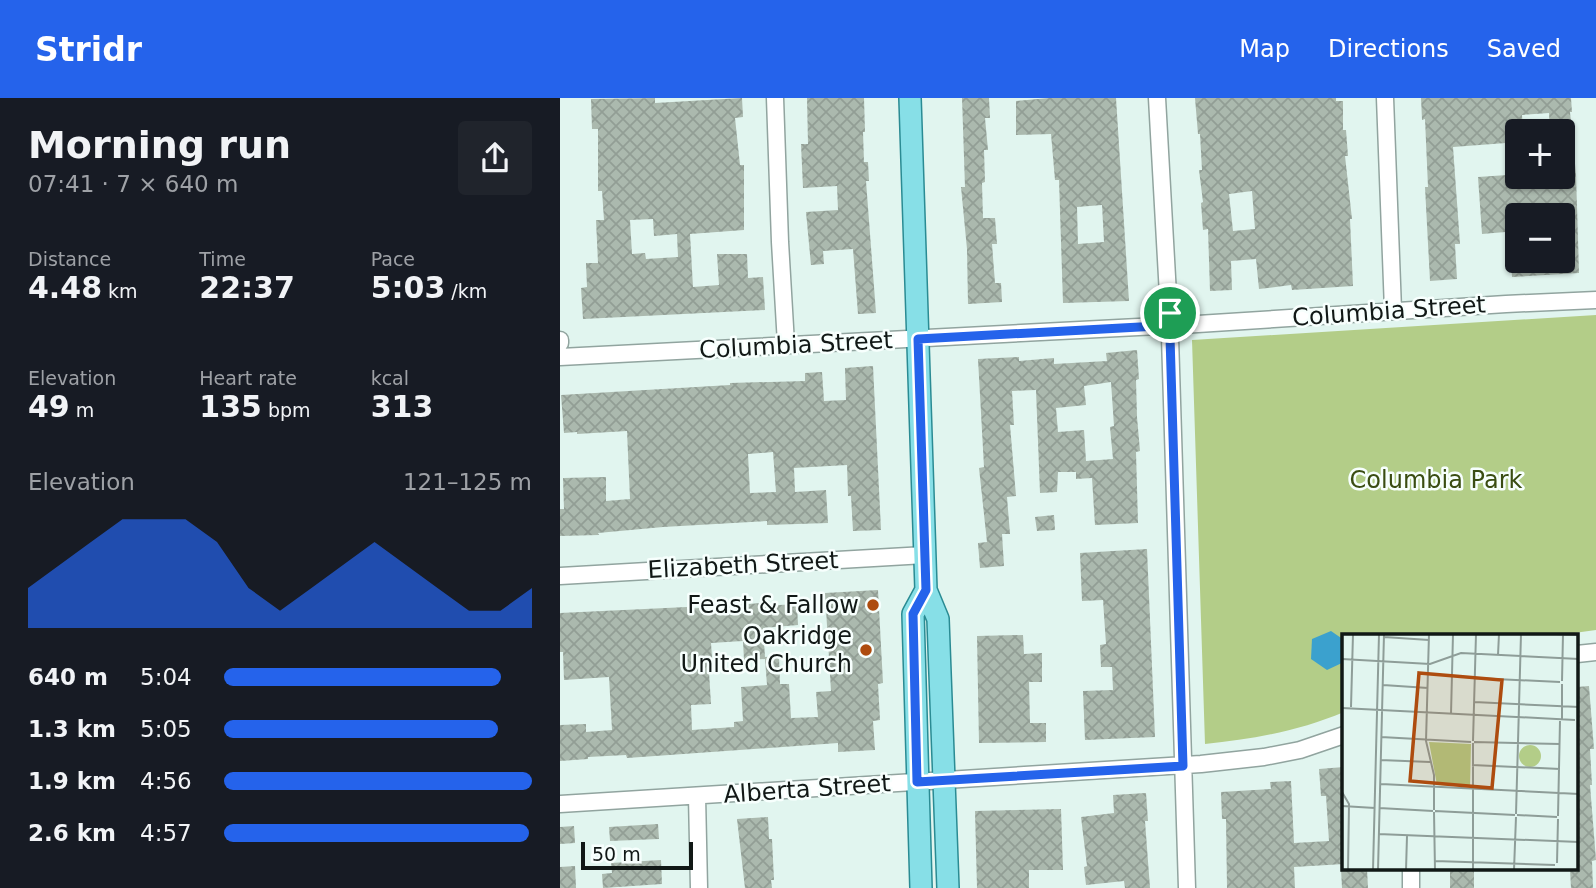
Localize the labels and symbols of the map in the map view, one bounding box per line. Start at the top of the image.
pin [1140,283,1200,343]
street label: Columbia Street [1291,290,1487,332]
street label: Columbia Street [698,326,894,364]
park label: Columbia Park [1350,466,1523,494]
street label: Elizabeth Street [647,546,839,584]
place label: Feast & Fallow [687,591,859,619]
marker: Feast & Fallow [865,597,881,613]
place label: Oakridge United Church [681,622,852,678]
inset map [1342,634,1578,870]
marker: Oakridge United Church [858,642,874,658]
street label: Alberta Street [722,769,892,809]
scale bar [581,839,693,871]

